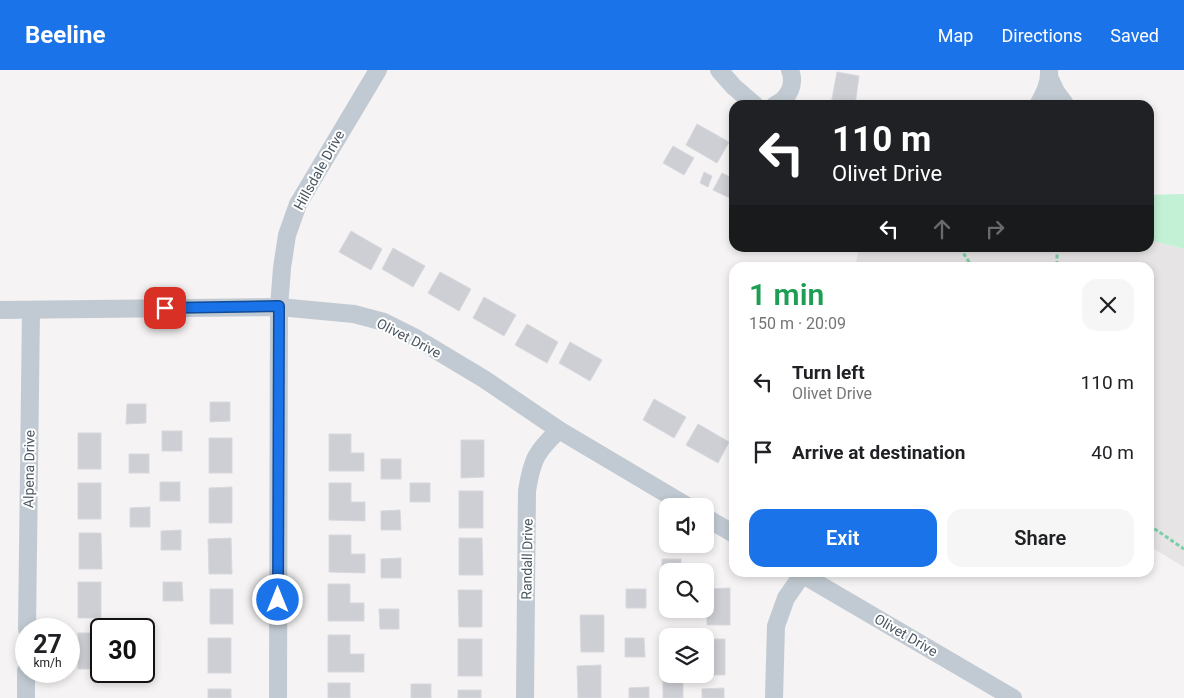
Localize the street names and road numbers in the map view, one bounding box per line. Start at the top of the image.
street label: Hillsdale Drive [291,127,347,213]
street label: Olivet Drive [374,315,444,361]
street label: Alpena Drive [20,430,38,508]
street label: Randall Drive [518,518,536,600]
street label: Olivet Drive [872,611,940,659]

